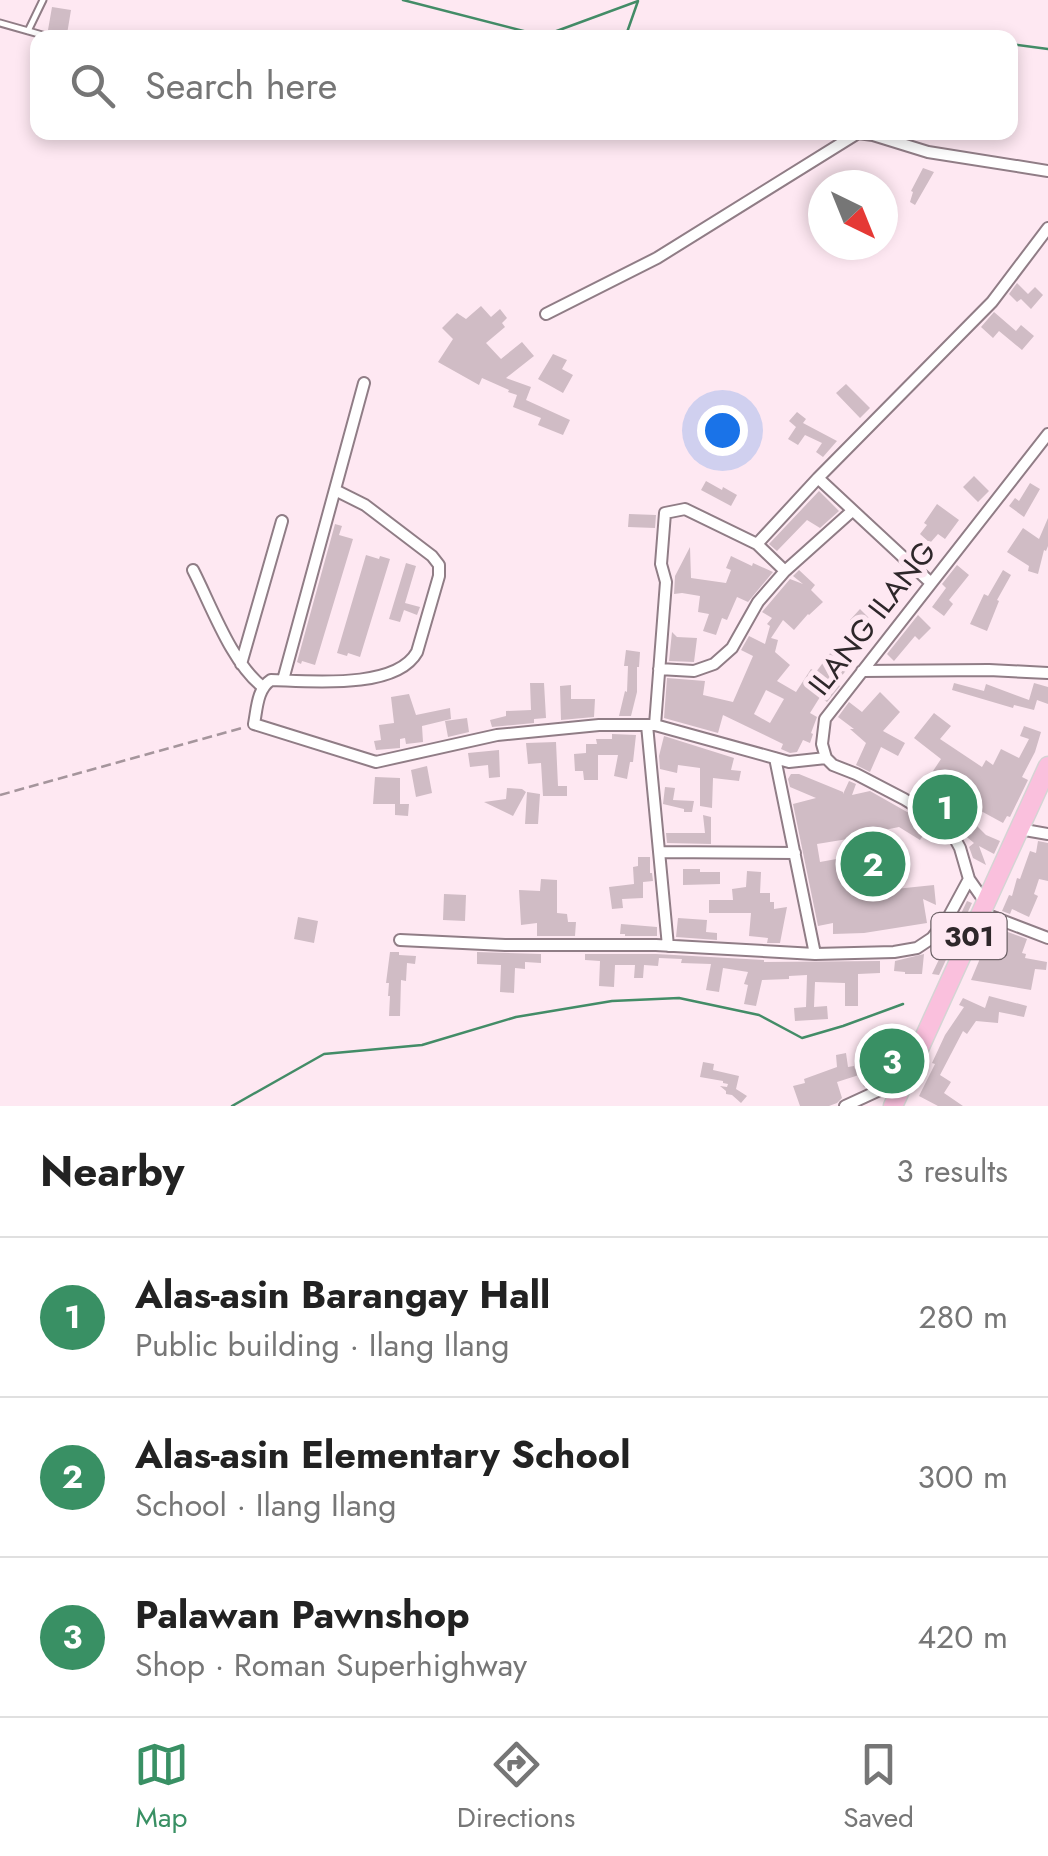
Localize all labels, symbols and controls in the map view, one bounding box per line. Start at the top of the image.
search box [30,30,1018,140]
icon: search [65,58,120,113]
text: Search here [145,58,337,113]
north arrow [808,170,898,260]
your location [697,405,748,456]
street label: ILANG ILANG [798,532,946,704]
pin: 1 [912,770,978,844]
pin: 2 [840,826,906,902]
road number: 301 [932,913,1006,959]
pin: 3 [860,1024,924,1098]
text: Nearby [40,1141,184,1202]
text: 3 results [896,1148,1008,1194]
text: Alas-asin Barangay Hall [135,1267,550,1322]
text: 1 [64,1294,81,1340]
text: 280 m [919,1294,1008,1340]
text: Public building · Ilang Ilang [135,1322,510,1368]
text: Alas-asin Elementary School [135,1427,630,1482]
text: 2 [62,1454,83,1500]
text: 300 m [918,1454,1008,1500]
text: School · Ilang Ilang [135,1482,397,1528]
text: Palawan Pawnshop [135,1587,470,1642]
text: 3 [63,1614,82,1660]
text: 420 m [917,1614,1008,1660]
text: Shop · Roman Superhighway [135,1642,527,1688]
tab: Map [134,1737,189,1838]
tab: Directions [457,1737,575,1838]
tab: Saved [843,1737,914,1838]

